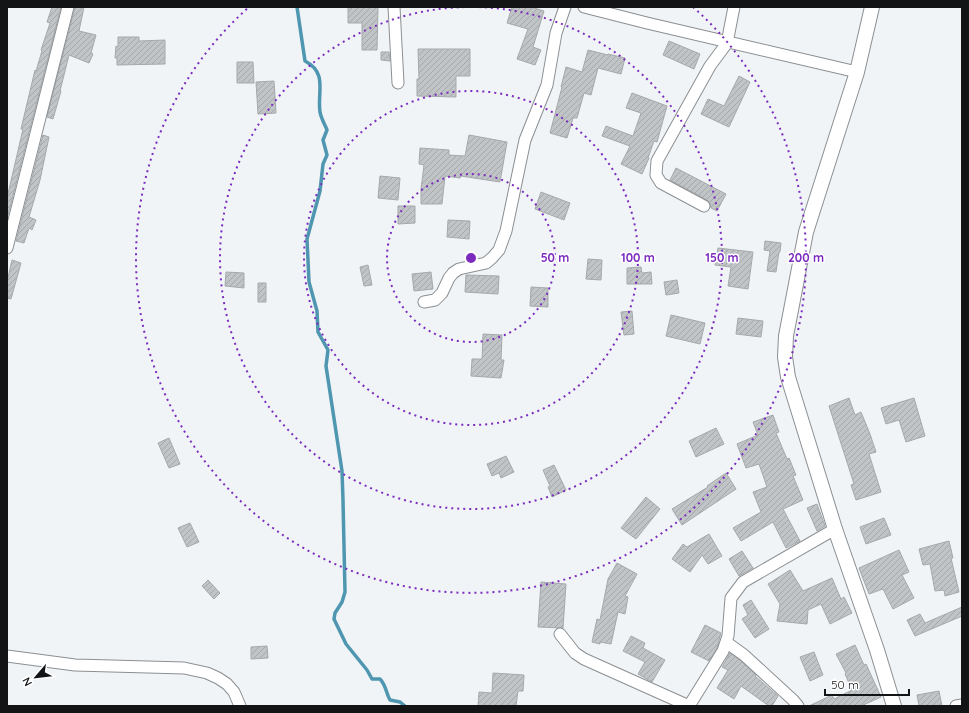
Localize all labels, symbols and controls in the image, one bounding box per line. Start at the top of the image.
text: 50 m [541,250,569,265]
text: 100 m [621,250,655,265]
text: 150 m [705,250,739,265]
text: 200 m [788,250,824,265]
centre of rings [464,251,478,265]
north arrow [16,657,56,697]
scale bar [825,671,909,697]
text: N [19,675,35,689]
text: 50 m [831,677,859,692]

